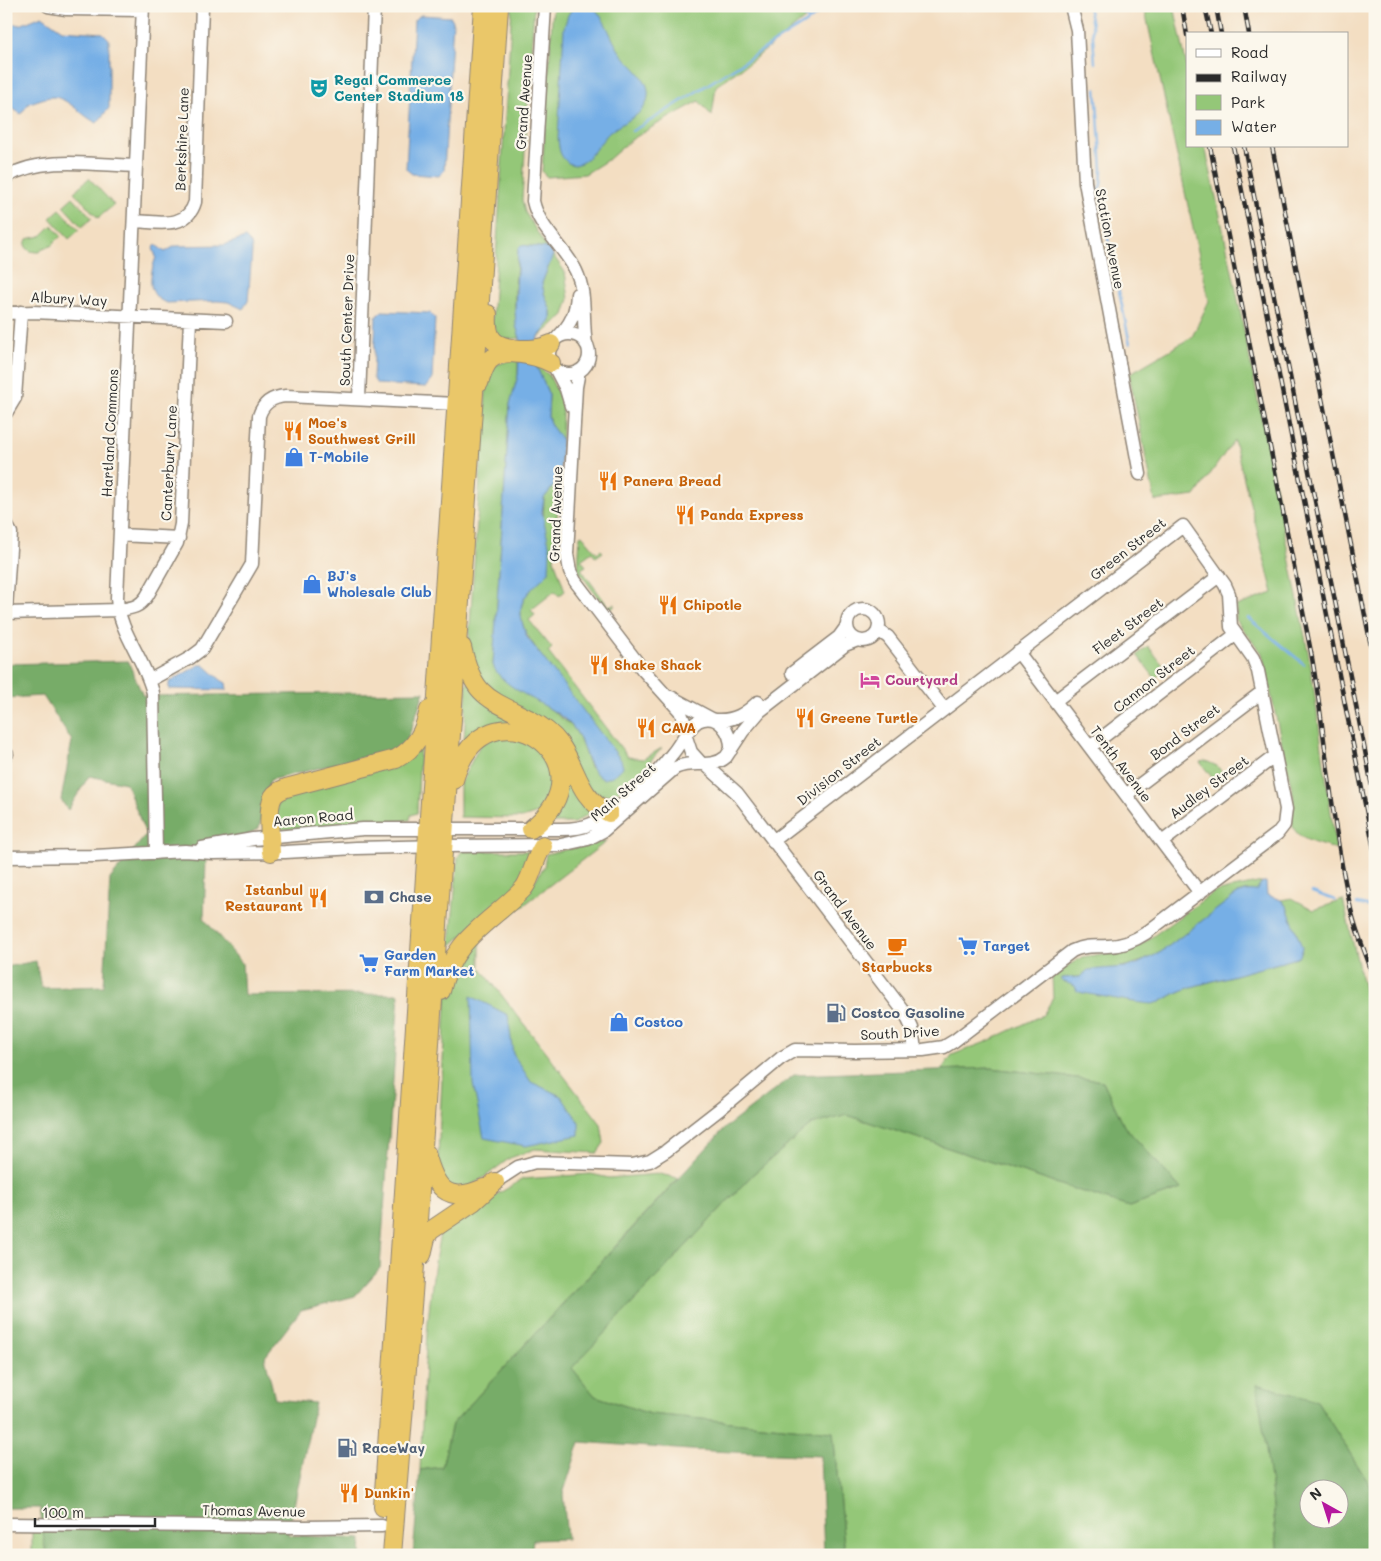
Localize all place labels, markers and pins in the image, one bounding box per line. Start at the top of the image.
place label: Regal Commerce Center Stadium 18 [334,70,464,105]
theatre icon: Regal Commerce Center Stadium 18 [308,77,330,99]
place label: Moe's Southwest Grill [308,413,415,448]
restaurant icon: Moe's Southwest Grill [282,420,304,442]
shop icon: T-Mobile [283,446,305,468]
place label: T-Mobile [309,447,369,466]
restaurant icon: Panera Bread [597,470,619,492]
place label: Panera Bread [623,471,721,490]
restaurant icon: Panda Express [674,504,696,526]
place label: Panda Express [700,505,804,524]
place label: BJ's Wholesale Club [327,566,432,601]
shop icon: BJ's Wholesale Club [301,573,323,595]
restaurant icon: Chipotle [657,594,679,616]
place label: Chipotle [683,595,742,614]
restaurant icon: Shake Shack [588,654,610,676]
place label: Shake Shack [614,655,702,674]
hotel icon: Courtyard [859,669,881,691]
place label: Courtyard [885,670,958,689]
restaurant icon: Greene Turtle [794,707,816,729]
place label: Greene Turtle [820,708,918,727]
restaurant icon: CAVA [635,717,657,739]
place label: CAVA [661,718,696,737]
place label: Istanbul Restaurant [225,880,303,915]
bank icon: Chase [363,886,385,908]
restaurant icon: Istanbul Restaurant [307,887,329,909]
place label: Chase [389,887,432,906]
cafe icon: Starbucks [886,935,908,957]
supermarket icon: Target [957,935,979,957]
place label: Target [983,936,1030,955]
place label: Garden Farm Market [384,945,474,980]
supermarket icon: Garden Farm Market [358,952,380,974]
place label: Starbucks [862,957,932,976]
fuel station icon: Costco Gasoline [825,1002,847,1024]
place label: Costco Gasoline [851,1003,965,1022]
shop icon: Costco [608,1011,630,1033]
place label: Costco [634,1012,684,1031]
fuel station icon: RaceWay [336,1437,358,1459]
place label: RaceWay [362,1438,426,1457]
restaurant icon: Dunkin' [338,1482,360,1504]
place label: Dunkin' [364,1483,414,1502]

